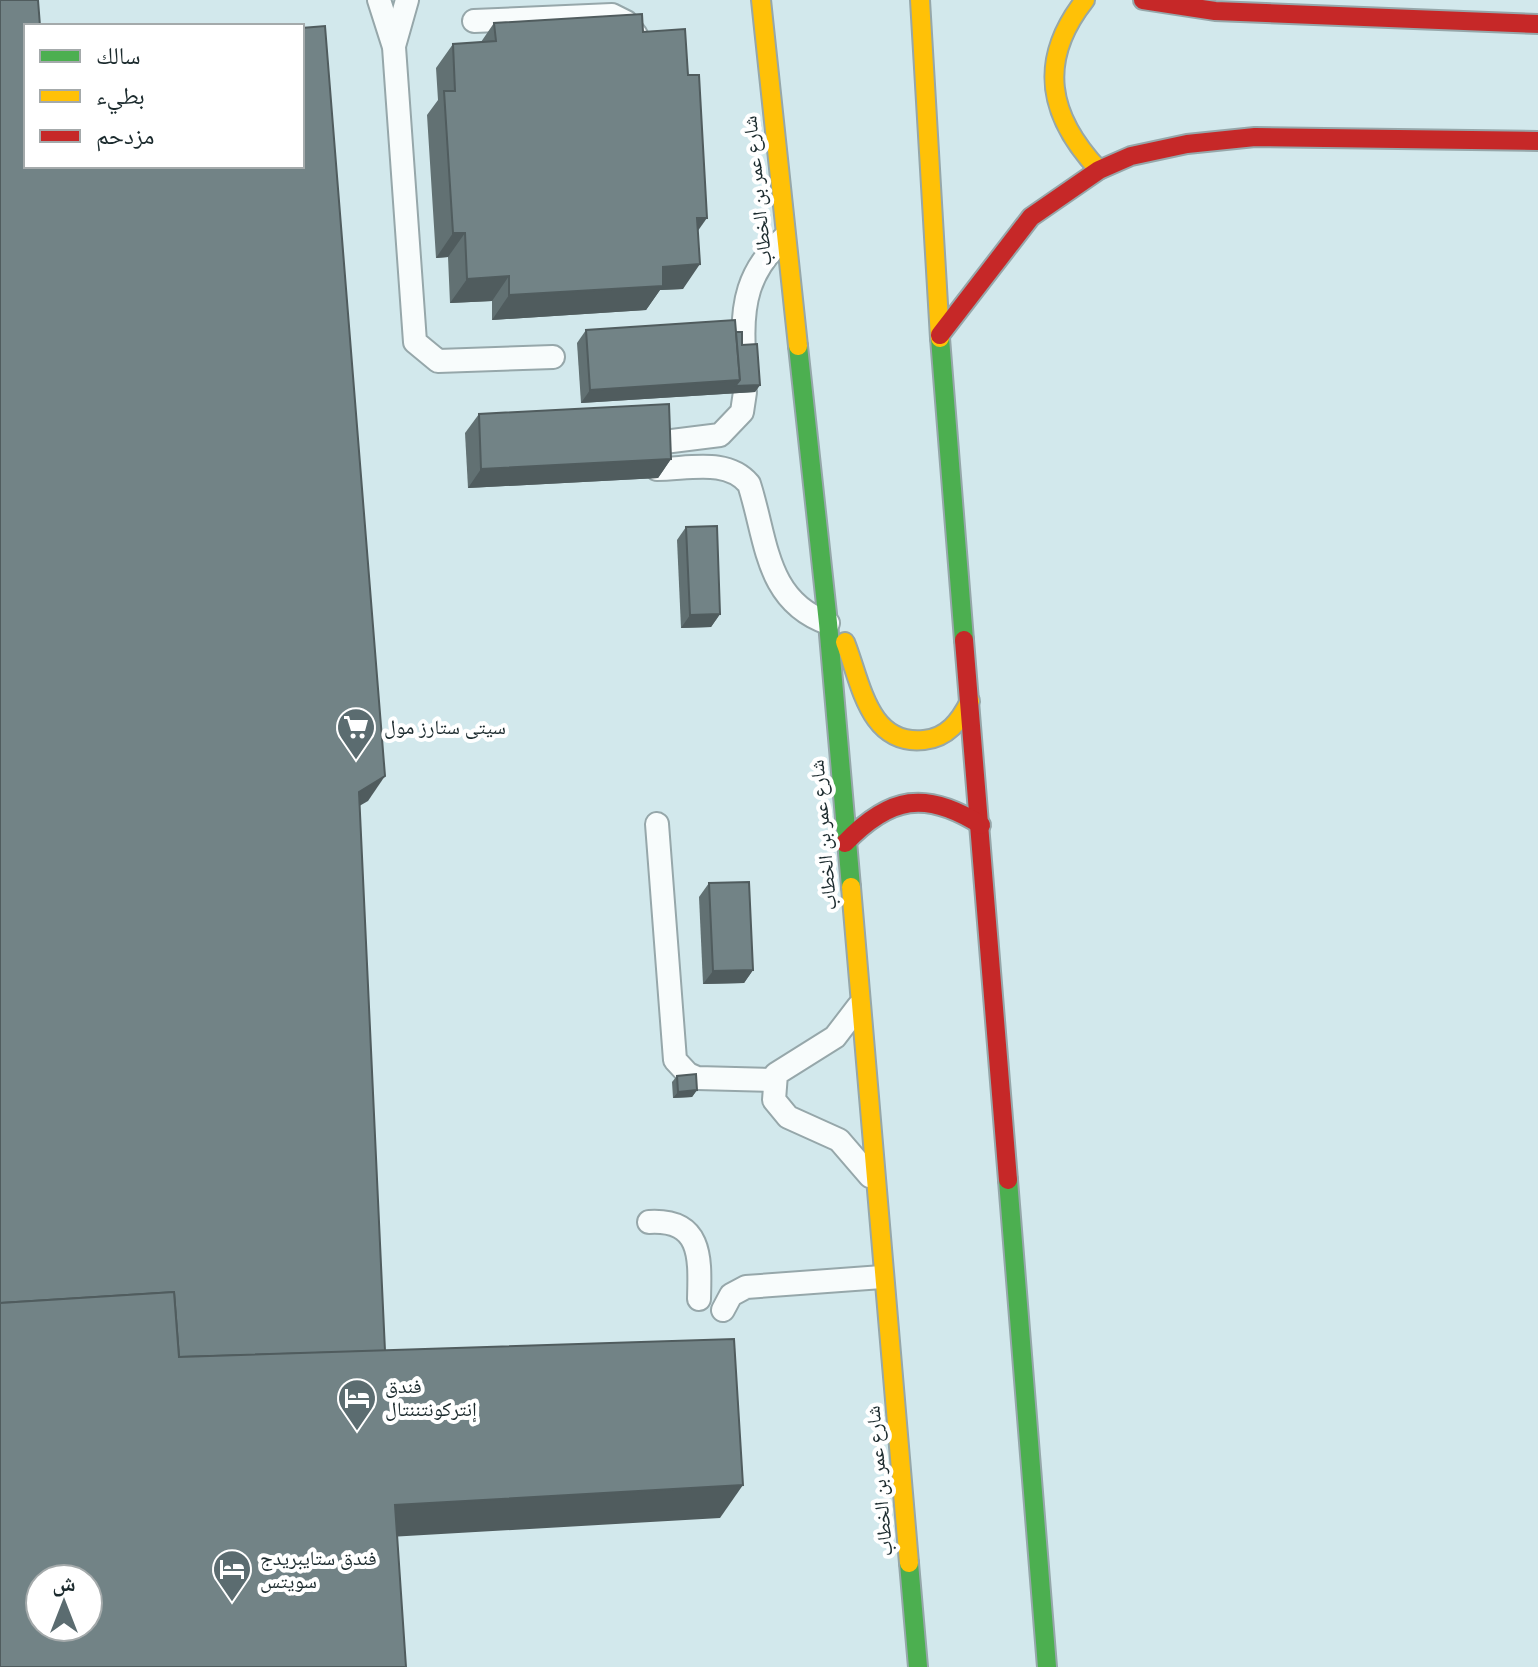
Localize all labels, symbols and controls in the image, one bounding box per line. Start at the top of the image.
legend [24,24,304,168]
text: سالك [96,42,141,70]
text: بطيء [96,82,145,115]
street label: شارع عمر بن الخطاب [737,114,778,267]
text: مزدحم [96,122,155,152]
supermarket icon: سيتى ستارز مول [335,706,377,761]
place label: سيتى ستارز مول [384,715,506,739]
street label: شارع عمر بن الخطاب [804,759,843,911]
place label: فندق إنتركونتننتال [385,1374,477,1423]
hotel icon: فندق إنتركونتننتال [336,1377,378,1432]
street label: شارع عمر بن الخطاب [860,1405,899,1557]
place label: فندق ستايبريدج سويتس [260,1546,377,1593]
hotel icon: فندق ستايبريدج سويتس [211,1548,253,1603]
north arrow [24,1563,104,1643]
text: ش [52,1570,76,1597]

